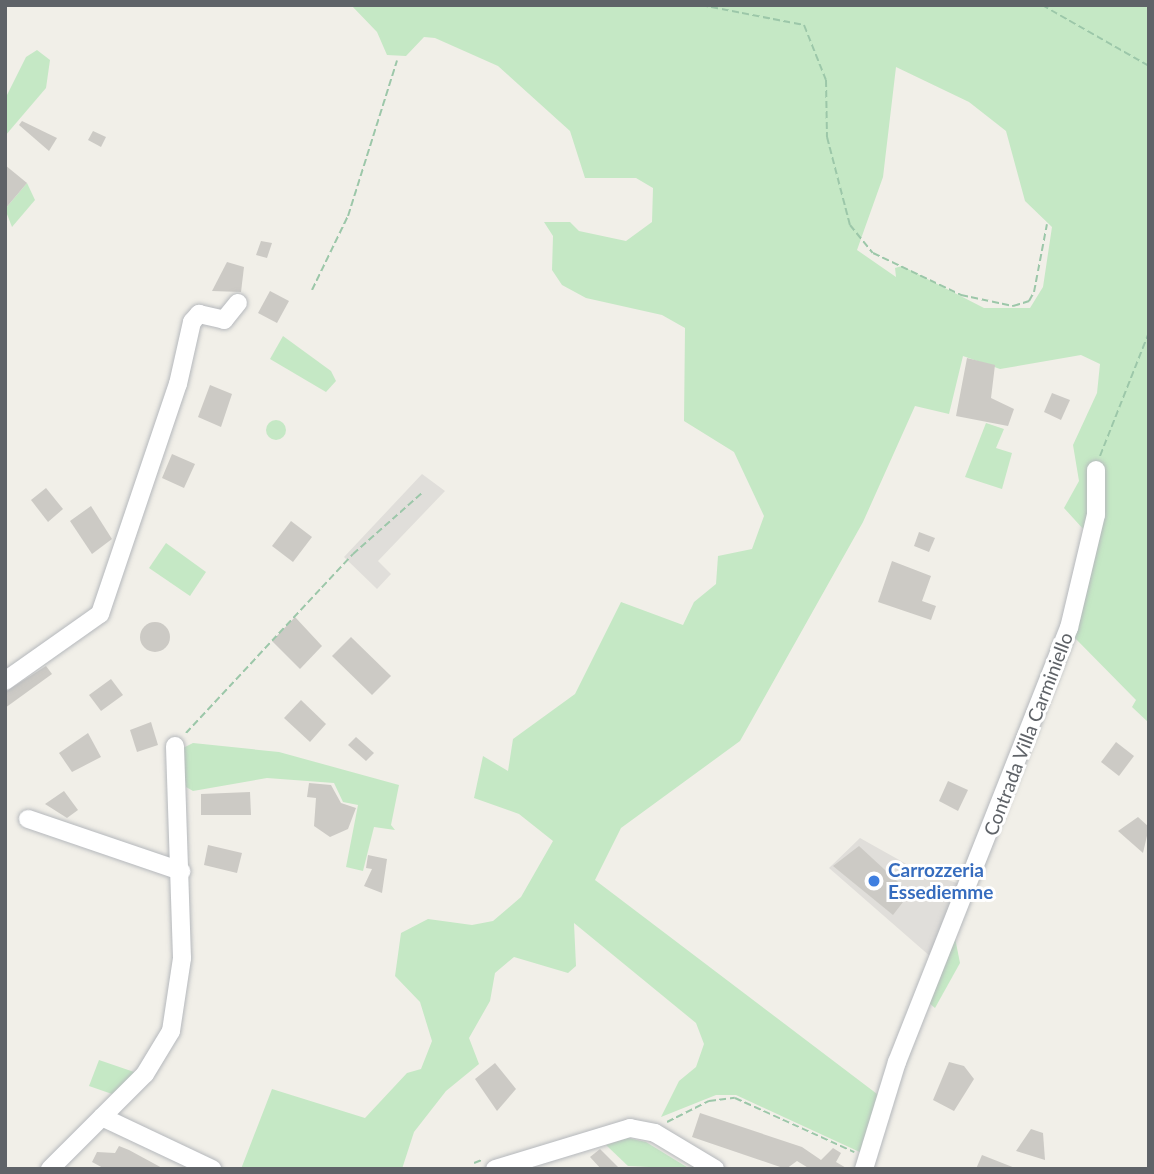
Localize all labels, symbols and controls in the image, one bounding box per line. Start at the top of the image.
street label: Contrada Villa Carminiello [979,629,1077,839]
place label: Carrozzeria Essediemme [888,859,993,903]
marker: Carrozzeria Essediemme [866,873,882,889]

